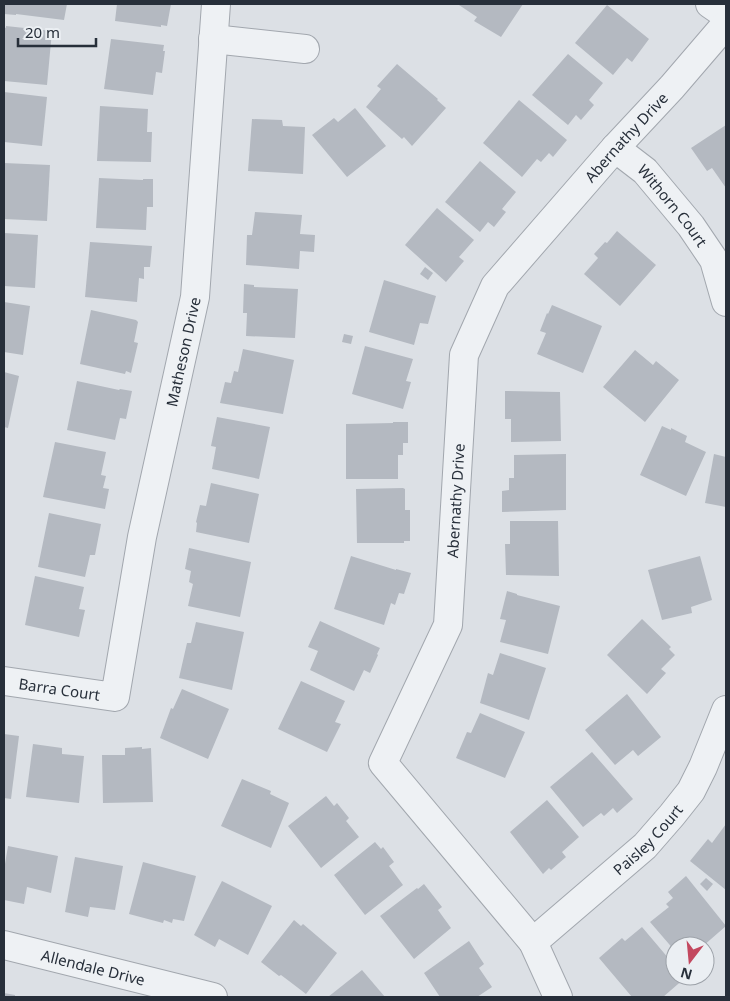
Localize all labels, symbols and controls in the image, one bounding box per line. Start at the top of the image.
scale bar [18,15,95,47]
text: 20 m [25,22,60,42]
street label: Abernathy Drive [580,88,672,186]
street label: Withorn Court [633,160,712,251]
street label: Matheson Drive [161,295,205,409]
street label: Abernathy Drive [442,443,469,559]
street label: Barra Court [17,673,102,705]
street label: Paisley Court [609,800,687,879]
north arrow [665,936,715,986]
street label: Allendale Drive [39,945,147,990]
text: N [678,963,694,985]

